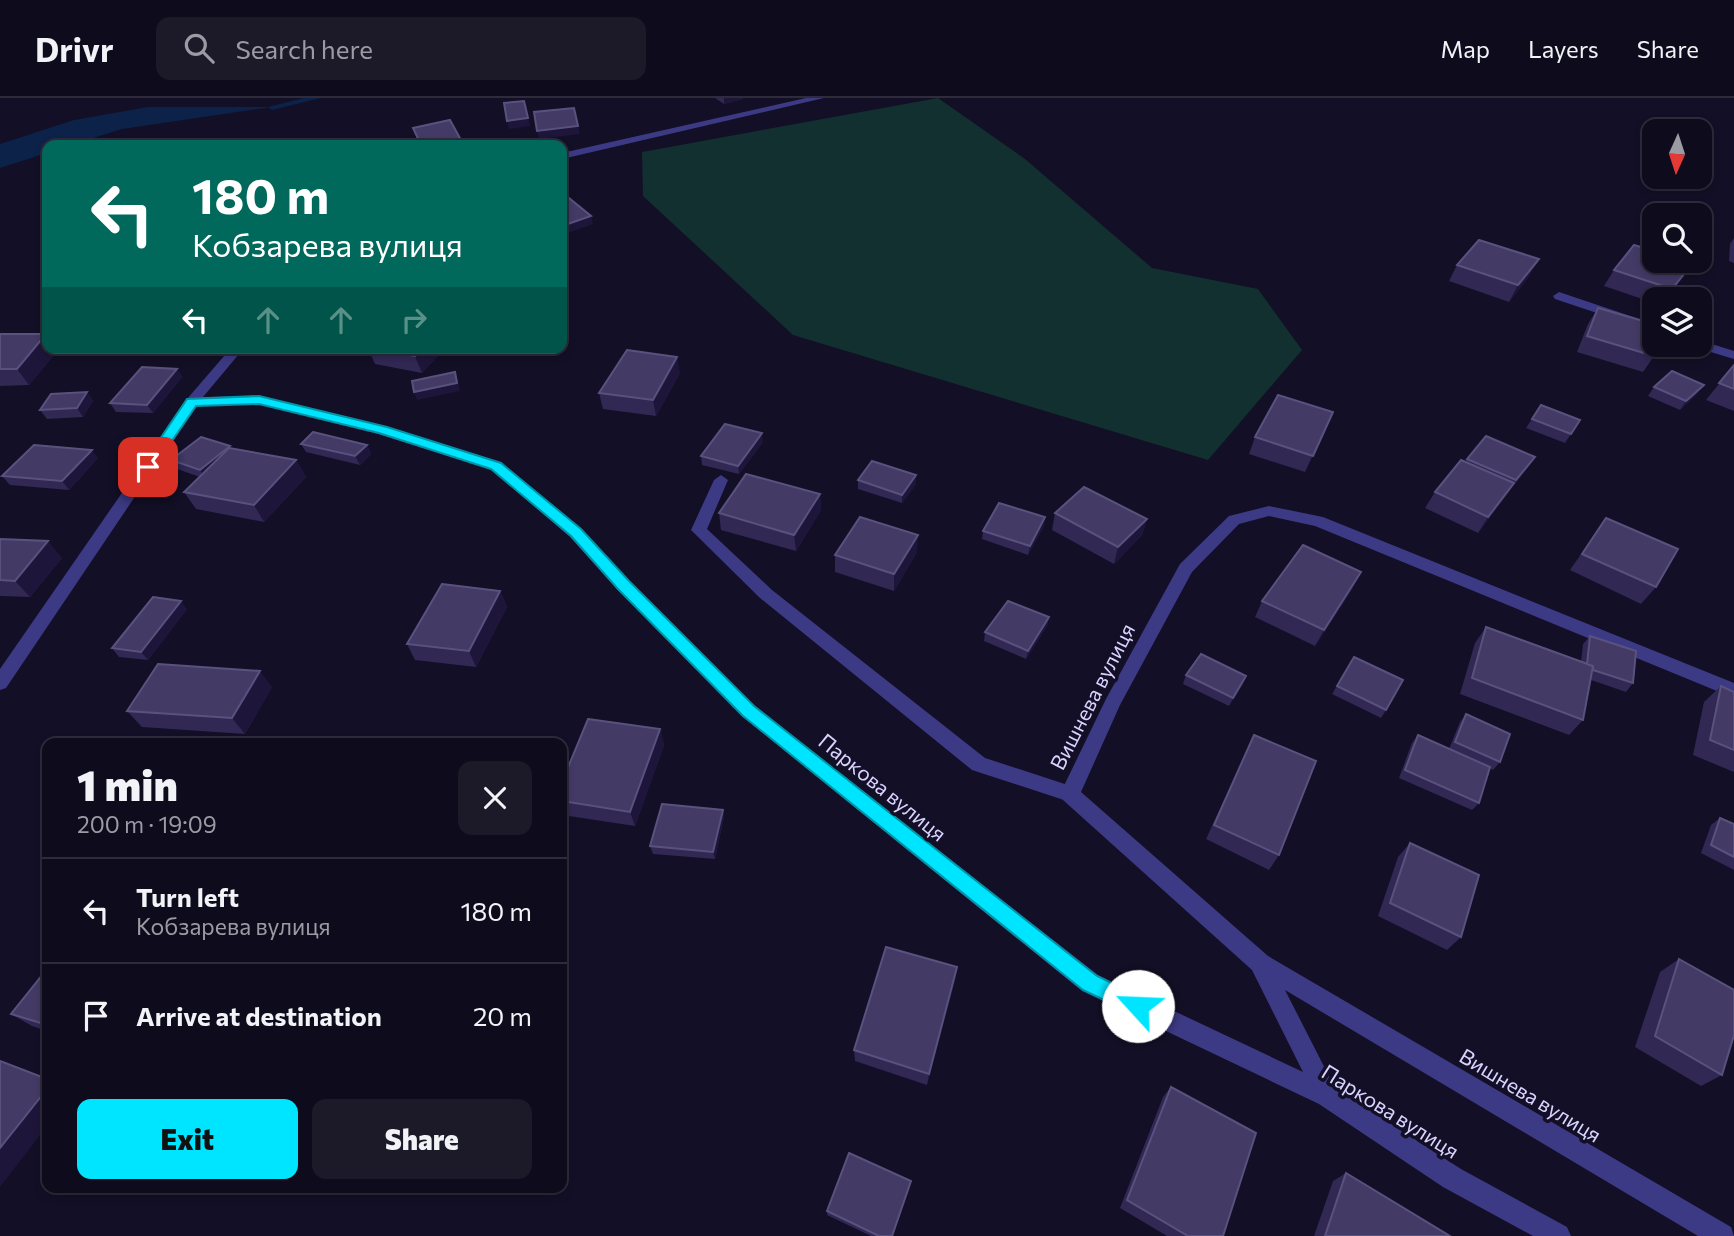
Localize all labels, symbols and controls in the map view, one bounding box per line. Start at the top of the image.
search box [156,17,646,80]
text: Drivr [35,28,114,69]
icon: search [180,29,218,67]
text: Search here [236,33,373,64]
text: Map [1441,34,1490,63]
text: Layers [1528,34,1599,63]
text: Share [1637,34,1699,63]
north arrow [1642,119,1712,189]
map controls [1642,119,1712,357]
text: 180 m [192,164,329,224]
icon: left [77,168,168,259]
button: search [1642,203,1712,273]
text: Кобзарева вулиця [192,224,463,264]
button: layers [1642,287,1712,357]
icon: left [176,301,214,339]
icon: ahead [249,301,287,339]
icon: ahead [322,301,360,339]
icon: right [395,301,433,339]
pin [118,437,178,497]
icon: arrive [129,448,167,486]
street label: Вишнева вулиця [1044,619,1139,774]
street label: Паркова вулиця [814,728,952,846]
text: 1 min [77,758,178,810]
button: close [458,761,532,835]
text: 200 m · 19:09 [77,810,217,838]
text: Turn left [136,881,239,912]
icon: left [77,892,115,930]
text: 180 m [460,895,532,926]
text: Кобзарева вулиця [136,912,331,940]
position arrow [1101,969,1175,1043]
icon: arrive [77,997,115,1035]
text: Arrive at destination [136,1000,382,1031]
text: 20 m [473,1000,532,1031]
street label: Вишнева вулиця [1455,1043,1606,1147]
street label: Паркова вулиця [1318,1059,1464,1163]
button: Exit [77,1099,298,1179]
button: Share [312,1099,532,1179]

